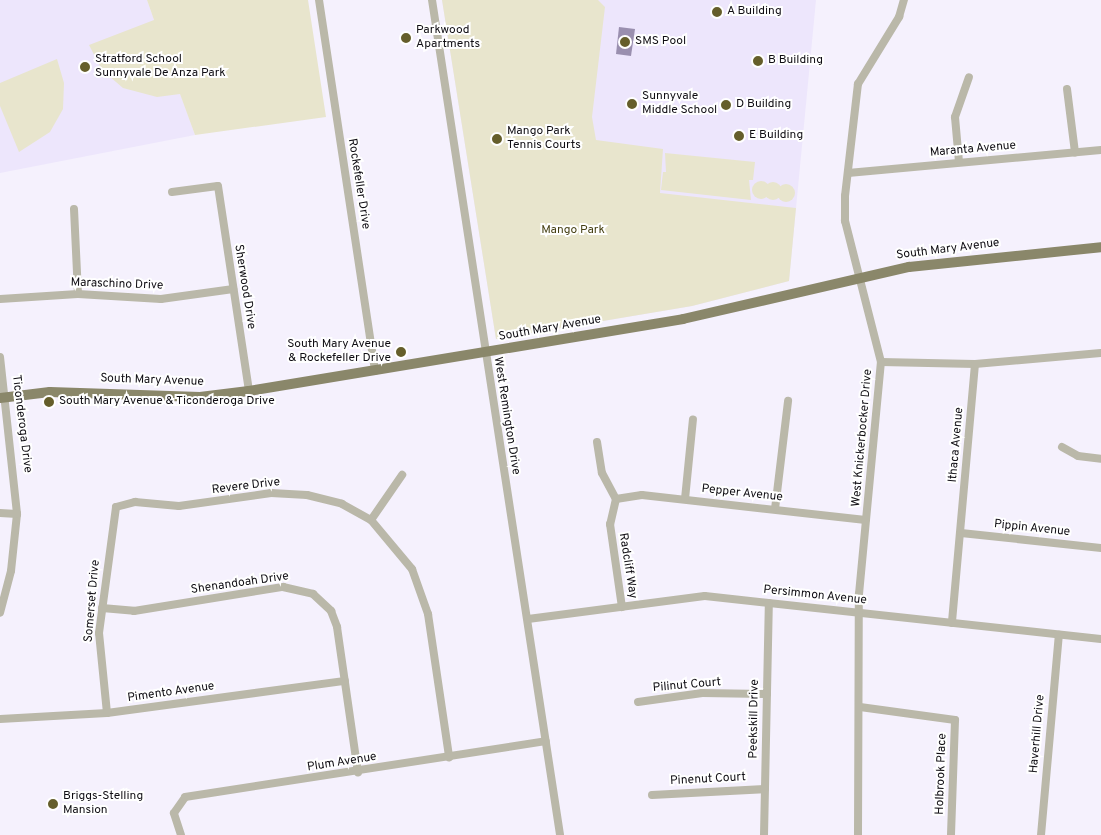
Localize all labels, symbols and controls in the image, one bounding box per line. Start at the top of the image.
place label: A Building [727,5,782,19]
marker: A Building [711,6,723,18]
place label: Parkwood Apartments [416,24,480,52]
marker: Parkwood Apartments [400,32,412,44]
place label: SMS Pool [635,35,686,49]
marker: SMS Pool [619,36,631,48]
place label: Stratford School Sunnyvale De Anza Park [95,53,226,81]
place label: B Building [768,54,823,68]
marker: B Building [752,55,764,67]
marker: Stratford School Sunnyvale De Anza Park [79,61,91,73]
place label: Sunnyvale Middle School [642,90,717,118]
marker: Sunnyvale Middle School [626,98,638,110]
place label: D Building [736,98,791,112]
marker: D Building [720,99,732,111]
place label: Mango Park Tennis Courts [507,125,581,153]
place label: E Building [749,129,803,143]
marker: E Building [733,130,745,142]
marker: Mango Park Tennis Courts [491,133,503,145]
street label: Rockefeller Drive [344,138,372,230]
street label: Maranta Avenue [929,139,1017,161]
park label: Mango Park [541,224,605,238]
street label: South Mary Avenue [895,237,1001,263]
street label: Sherwood Drive [230,244,258,330]
street label: Maraschino Drive [70,276,164,294]
street label: South Mary Avenue [497,313,603,345]
place label: South Mary Avenue & Rockefeller Drive [287,338,391,366]
marker: South Mary Avenue & Rockefeller Drive [395,346,407,358]
street label: West Remington Drive [490,356,522,476]
street label: West Knickerbocker Drive [850,368,876,508]
street label: South Mary Avenue [100,372,204,390]
street label: Ticonderoga Drive [8,374,34,474]
place label: South Mary Avenue & Ticonderoga Drive [59,395,276,409]
marker: South Mary Avenue & Ticonderoga Drive [43,396,55,408]
street label: Ithaca Avenue [947,406,967,484]
street label: Revere Drive [211,476,281,498]
street label: Pepper Avenue [700,483,784,505]
street label: Pippin Avenue [993,518,1071,540]
street label: Radcliff Way [615,532,639,600]
street label: Somerset Drive [82,559,104,643]
street label: Shenandoah Drive [190,570,290,598]
street label: Persimmon Avenue [762,583,868,609]
street label: Pilinut Court [652,676,722,696]
street label: Peekskill Drive [747,679,763,759]
street label: Pimento Avenue [126,680,216,706]
street label: Haverhill Drive [1027,694,1049,774]
street label: Holbrook Place [933,733,951,815]
street label: Plum Avenue [306,750,378,776]
street label: Pinenut Court [670,771,746,789]
place label: Briggs-Stelling Mansion [63,790,143,818]
marker: Briggs-Stelling Mansion [47,798,59,810]

